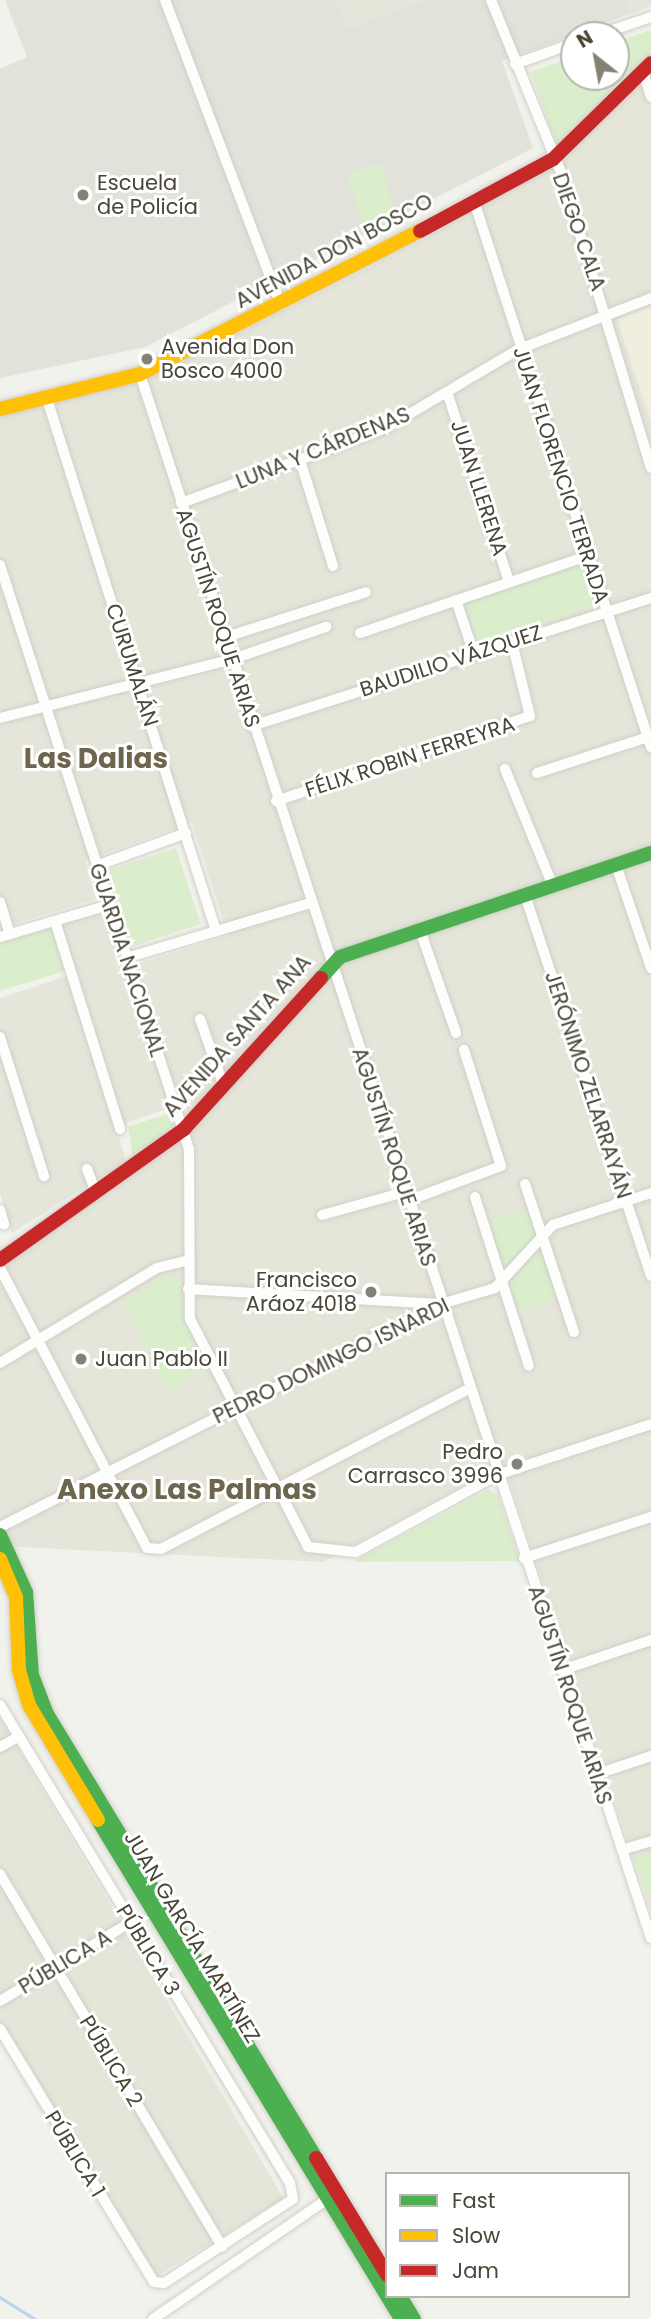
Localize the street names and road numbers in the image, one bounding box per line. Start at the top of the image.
street label: DIEGO CALA [547,170,611,294]
street label: AVENIDA DON BOSCO [231,188,437,314]
street label: JUAN FLORENCIO TERRADA [508,343,614,607]
street label: LUNA Y CÁRDENAS [232,402,414,494]
street label: JUAN LLERENA [445,417,513,559]
street label: AGUSTÍN ROQUE ARIAS [171,505,265,731]
street label: CURUMALÁN [100,600,164,730]
street label: BAUDILIO VÁZQUEZ [357,620,545,702]
street label: FÉLIX ROBIN FERREYRA [302,711,518,803]
street label: GUARDIA NACIONAL [84,860,170,1060]
street label: AVENIDA SANTA ANA [158,950,316,1122]
street label: JERÓNIMO ZELARRAYÁN [539,968,637,1202]
street label: AGUSTÍN ROQUE ARIAS [347,1044,441,1270]
street label: PEDRO DOMINGO ISNARDI [209,1293,453,1429]
street label: AGUSTÍN ROQUE ARIAS [523,1582,617,1808]
street label: JUAN GARCÍA MARTÍNEZ [119,1827,265,2047]
street label: PÚBLICA 3 [111,1900,185,2000]
street label: PÚBLICA A [14,1925,116,1999]
street label: PÚBLICA 2 [74,2011,148,2111]
street label: PÚBLICA 1 [39,2106,111,2202]

